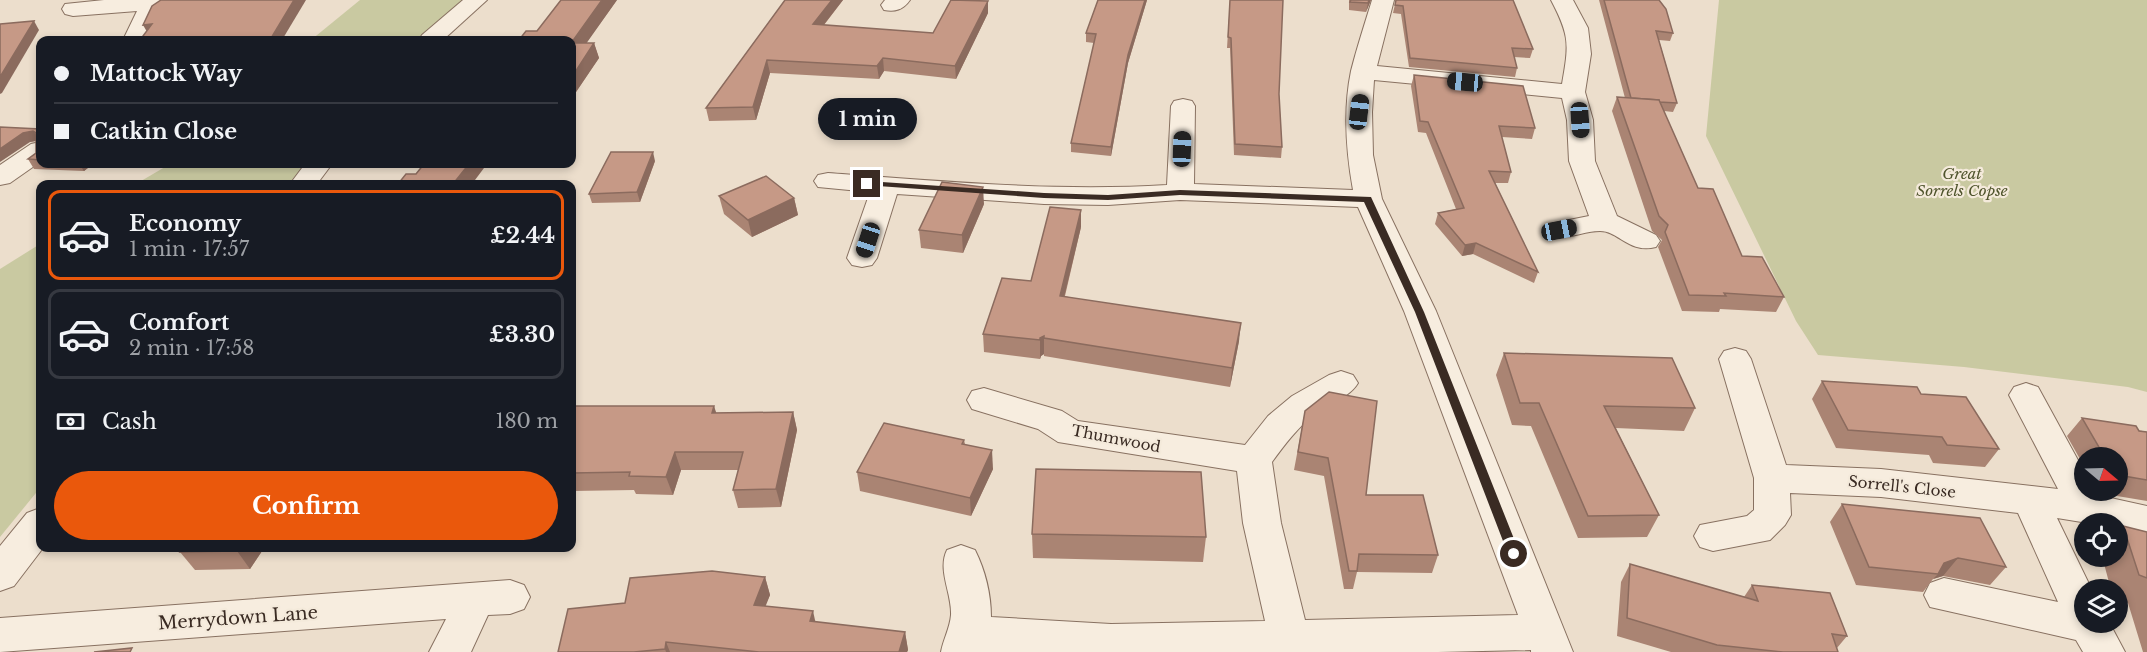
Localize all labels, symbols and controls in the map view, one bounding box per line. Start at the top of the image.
text: Mattock Way [90,60,242,87]
car [1446,71,1484,93]
car [1348,93,1370,131]
callout: 1 min [818,97,916,139]
car [1570,101,1590,139]
text: 1 min [839,107,896,131]
text: Catkin Close [90,118,237,145]
car [1172,131,1192,167]
park label: Great Sorrels Copse [1916,164,2008,200]
route end [853,170,880,197]
icon: car [57,208,111,262]
text: Economy [129,210,241,237]
car [1540,218,1578,242]
car [854,220,882,260]
text: £2.44 [490,222,555,249]
text: 1 min · 17:57 [129,237,249,261]
icon: car [57,307,111,361]
text: Comfort [129,309,229,336]
text: £3.30 [489,321,555,348]
text: 2 min · 17:58 [129,336,254,360]
icon: cash [54,405,87,438]
text: Cash [102,408,157,435]
text: 180 m [495,409,558,433]
street label: Thumwood [1070,421,1162,456]
north arrow [2074,447,2128,501]
map controls [2074,447,2128,633]
button: Confirm [54,471,558,540]
street label: Sorrell's Close [1847,471,1957,502]
button: locate [2074,513,2128,567]
route start [1500,540,1527,567]
button: layers [2074,579,2128,633]
street label: Merrydown Lane [157,601,319,635]

